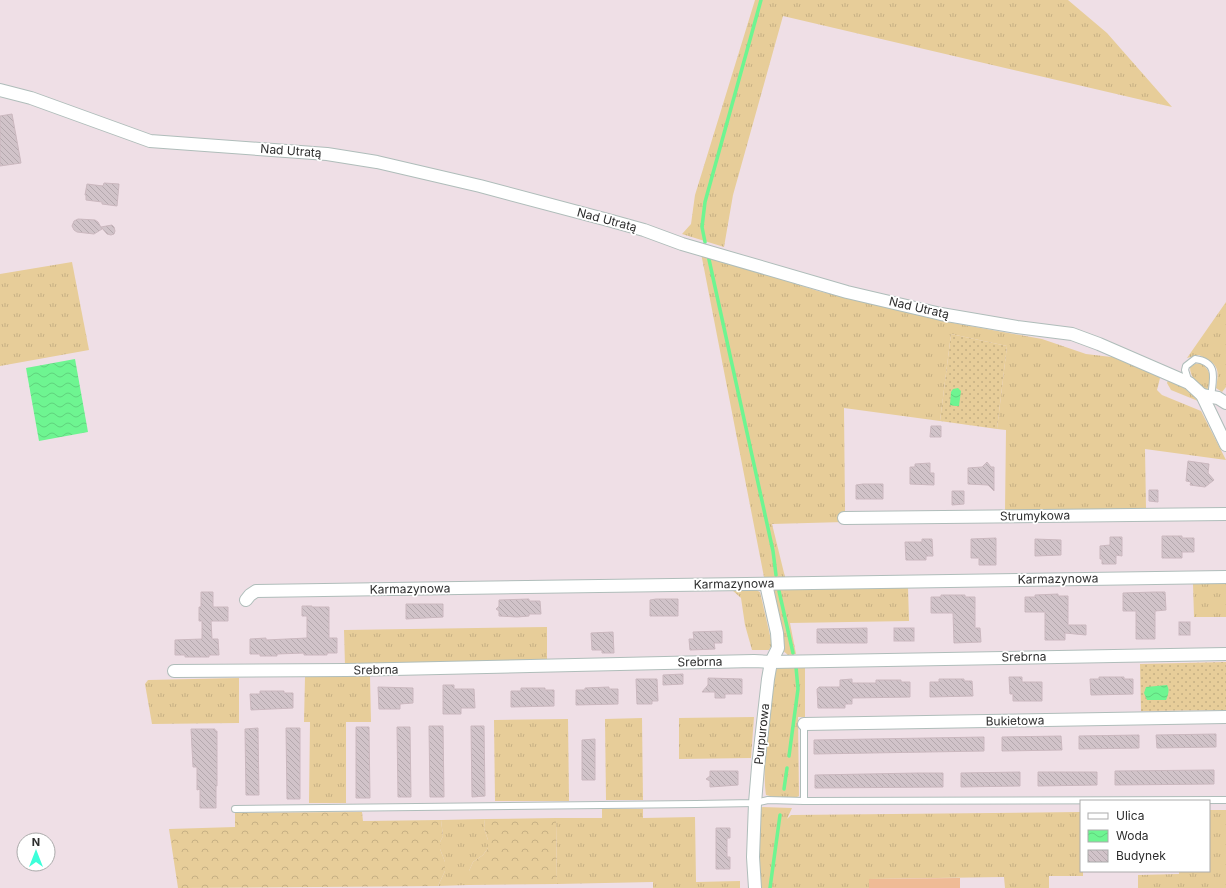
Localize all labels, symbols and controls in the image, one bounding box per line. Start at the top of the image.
street label: Nad Utratą [260,141,322,160]
street label: Nad Utratą [576,204,639,235]
street label: Nad Utratą [888,293,951,322]
street label: Strumykowa [1000,507,1070,524]
street label: Karmazynowa [1017,570,1098,587]
street label: Karmazynowa [693,575,774,592]
street label: Karmazynowa [369,580,450,597]
street label: Srebrna [1001,649,1047,664]
street label: Srebrna [677,654,723,669]
street label: Srebrna [353,662,399,677]
street label: Purpurowa [751,702,772,765]
street label: Bukietowa [985,712,1045,729]
legend [1080,800,1210,872]
text: Ulica [1116,808,1144,823]
text: Woda [1116,828,1149,843]
north arrow [16,832,56,872]
text: N [32,835,40,849]
text: Budynek [1116,848,1166,863]

